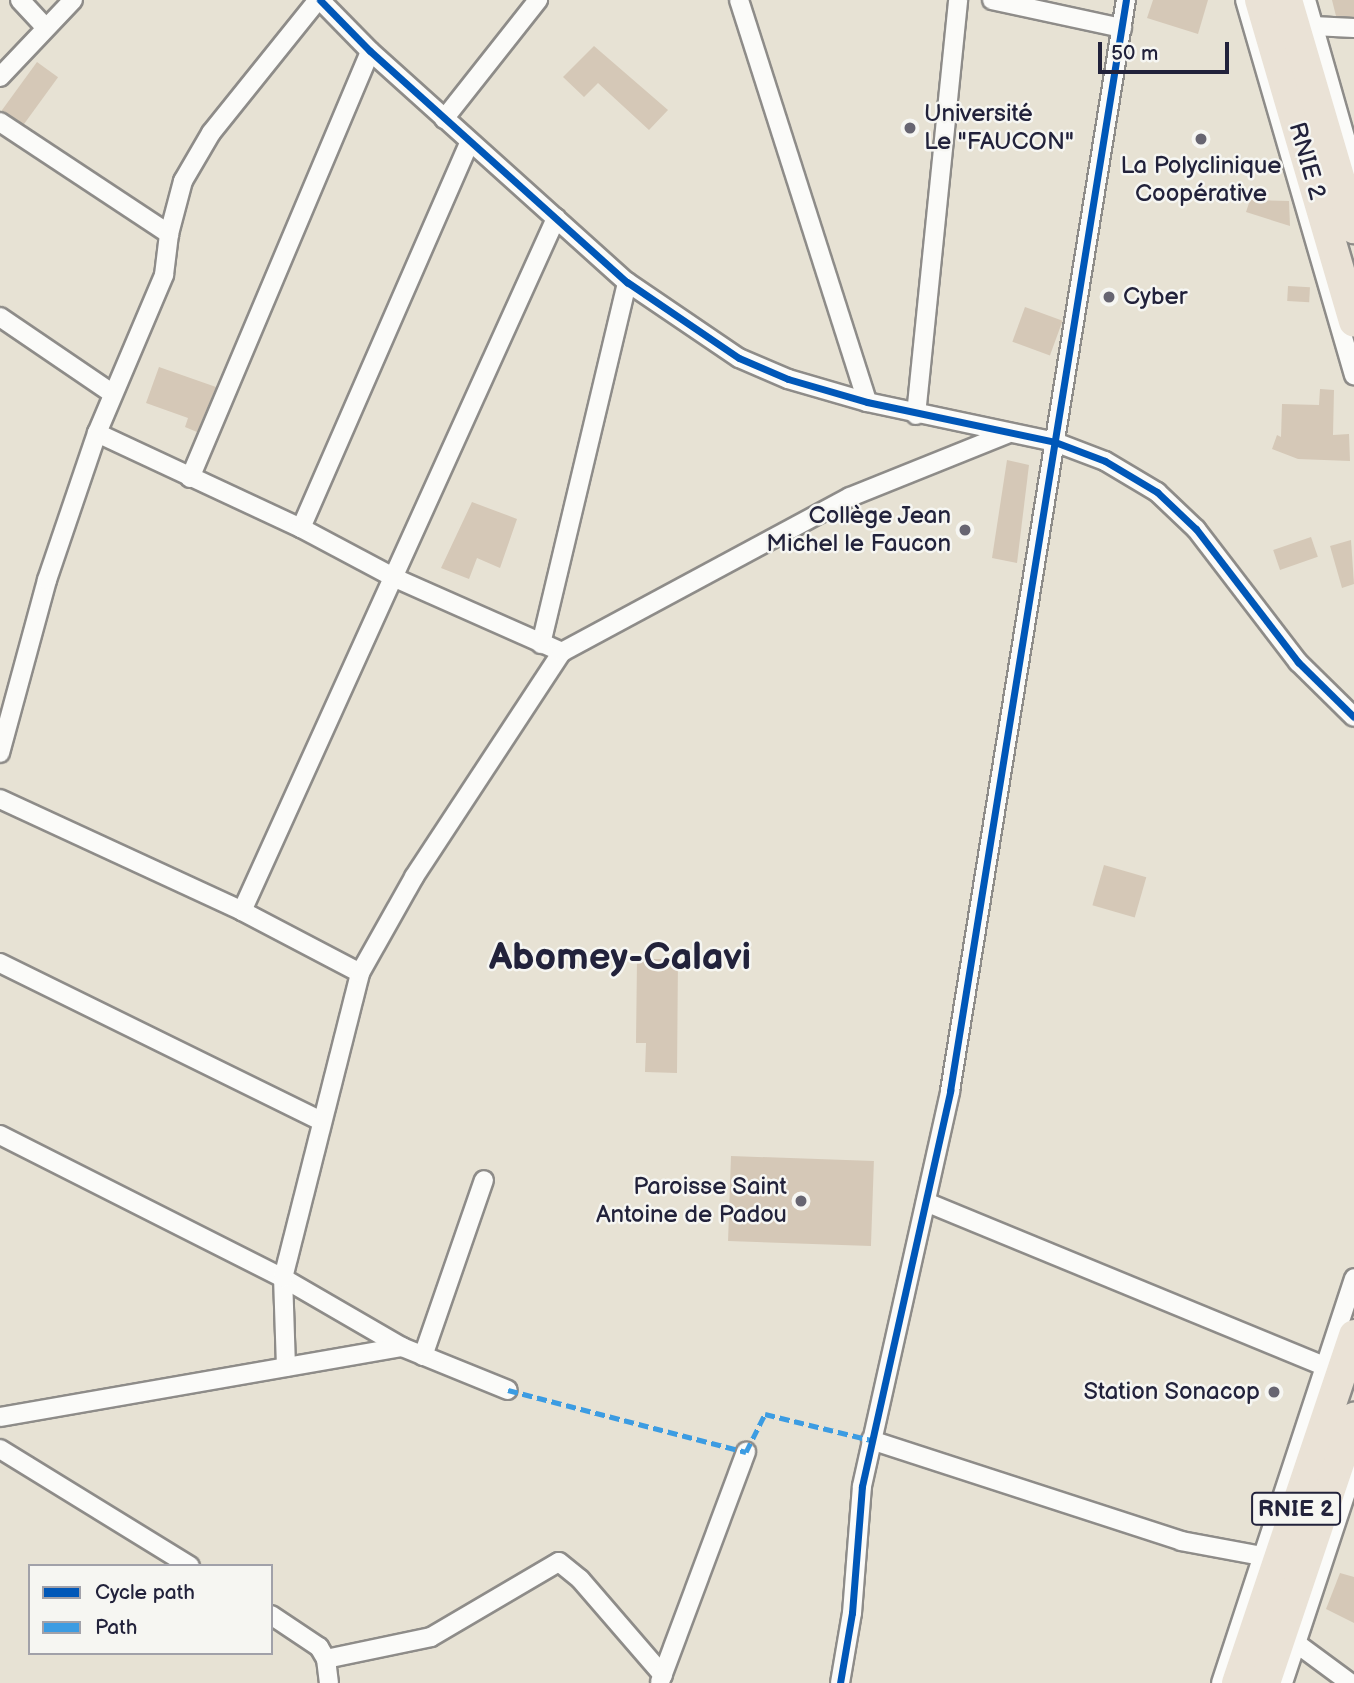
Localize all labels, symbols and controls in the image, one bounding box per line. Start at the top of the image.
scale bar [1102,28,1233,72]
text: 50 m [1111,41,1158,66]
place label: Université Le "FAUCON" [924,100,1074,156]
street label: RNIE 2 [1282,119,1332,203]
marker: Université Le "FAUCON" [902,120,918,136]
marker: La Polyclinique Coopérative [1191,129,1211,149]
place label: La Polyclinique Coopérative [1121,152,1281,208]
place label: Cyber [1123,283,1187,311]
marker: Cyber [1101,289,1117,305]
place label: Collège Jean Michel le Faucon [766,502,951,558]
marker: Collège Jean Michel le Faucon [957,522,973,538]
district label: Abomey-Calavi [489,935,751,981]
place label: Paroisse Saint Antoine de Padou [596,1173,787,1229]
marker: Paroisse Saint Antoine de Padou [793,1193,809,1209]
place label: Station Sonacop [1083,1378,1260,1406]
marker: Station Sonacop [1266,1384,1282,1400]
road number: RNIE 2 [1250,1490,1342,1528]
legend [28,1564,273,1655]
text: Cycle path [95,1580,195,1605]
text: Path [95,1615,137,1640]

